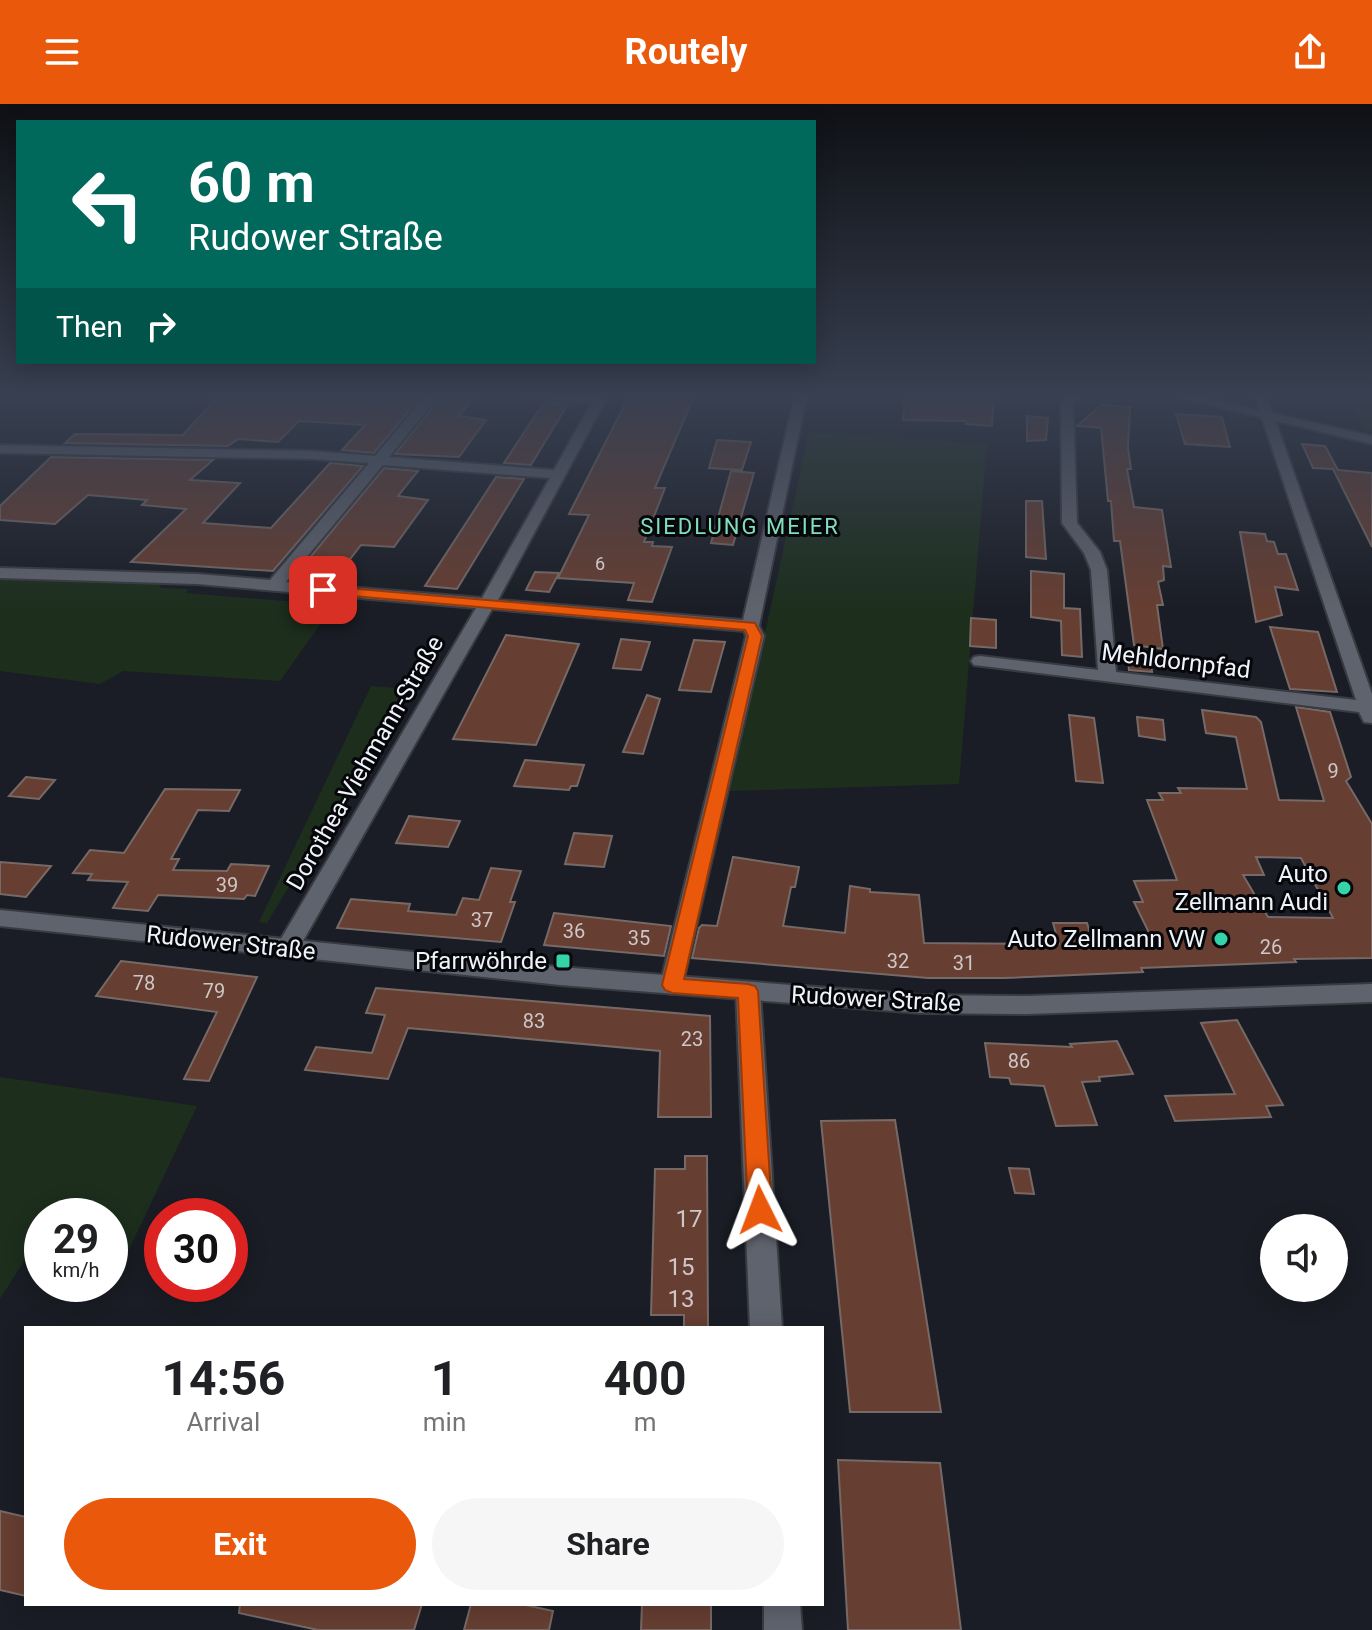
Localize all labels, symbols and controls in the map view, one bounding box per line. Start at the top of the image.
icon: menu [40,30,84,74]
icon: share [1288,30,1332,74]
text: Routely [625,31,747,73]
text: 60 m [188,150,315,216]
icon: left [56,152,160,256]
text: Rudower Straße [188,217,443,259]
icon: right [139,304,183,348]
text: Then [56,309,123,344]
district label: SIEDLUNG MEIER [640,514,840,539]
house number: 6 [595,553,605,574]
pin [289,556,357,624]
icon: arrive [301,568,345,612]
street label: Dorothea-Viehmann-Straße [281,631,449,895]
street label: Mehldornpfad [1100,638,1252,684]
house number: 9 [1327,759,1339,783]
place label: Auto Zellmann Audi [1175,860,1328,916]
house number: 39 [216,873,238,897]
marker: Auto Zellmann Audi [1335,879,1353,897]
house number: 37 [471,908,493,932]
house number: 36 [563,919,585,943]
street label: Rudower Straße [145,920,317,966]
place label: Auto Zellmann VW [1007,925,1205,953]
house number: 35 [628,926,650,950]
marker: Auto Zellmann VW [1212,930,1230,948]
house number: 26 [1260,935,1282,959]
place label: Pfarrwöhrde [415,947,547,975]
house number: 32 [887,949,909,973]
house number: 31 [953,951,975,975]
marker: Pfarrwöhrde [554,952,572,970]
house number: 78 [133,971,155,995]
house number: 79 [203,979,225,1003]
street label: Rudower Straße [790,981,962,1017]
house number: 83 [523,1009,545,1033]
house number: 23 [681,1027,703,1051]
house number: 86 [1008,1049,1030,1073]
position arrow [718,1168,802,1252]
speed limit sign: 30 [144,1198,248,1302]
house number: 17 [676,1205,702,1233]
map controls [1260,1214,1348,1302]
button: sound [1260,1214,1348,1302]
text: 29 [53,1216,99,1263]
house number: 15 [668,1253,694,1281]
text: km/h [53,1258,99,1282]
house number: 13 [668,1285,694,1313]
text: 14:56 [162,1350,285,1407]
text: 1 [431,1350,458,1407]
text: 400 [604,1350,686,1407]
text: Arrival [187,1407,260,1437]
text: min [423,1407,466,1437]
text: m [634,1407,657,1437]
button: Exit [64,1498,416,1590]
button: Share [432,1498,784,1590]

